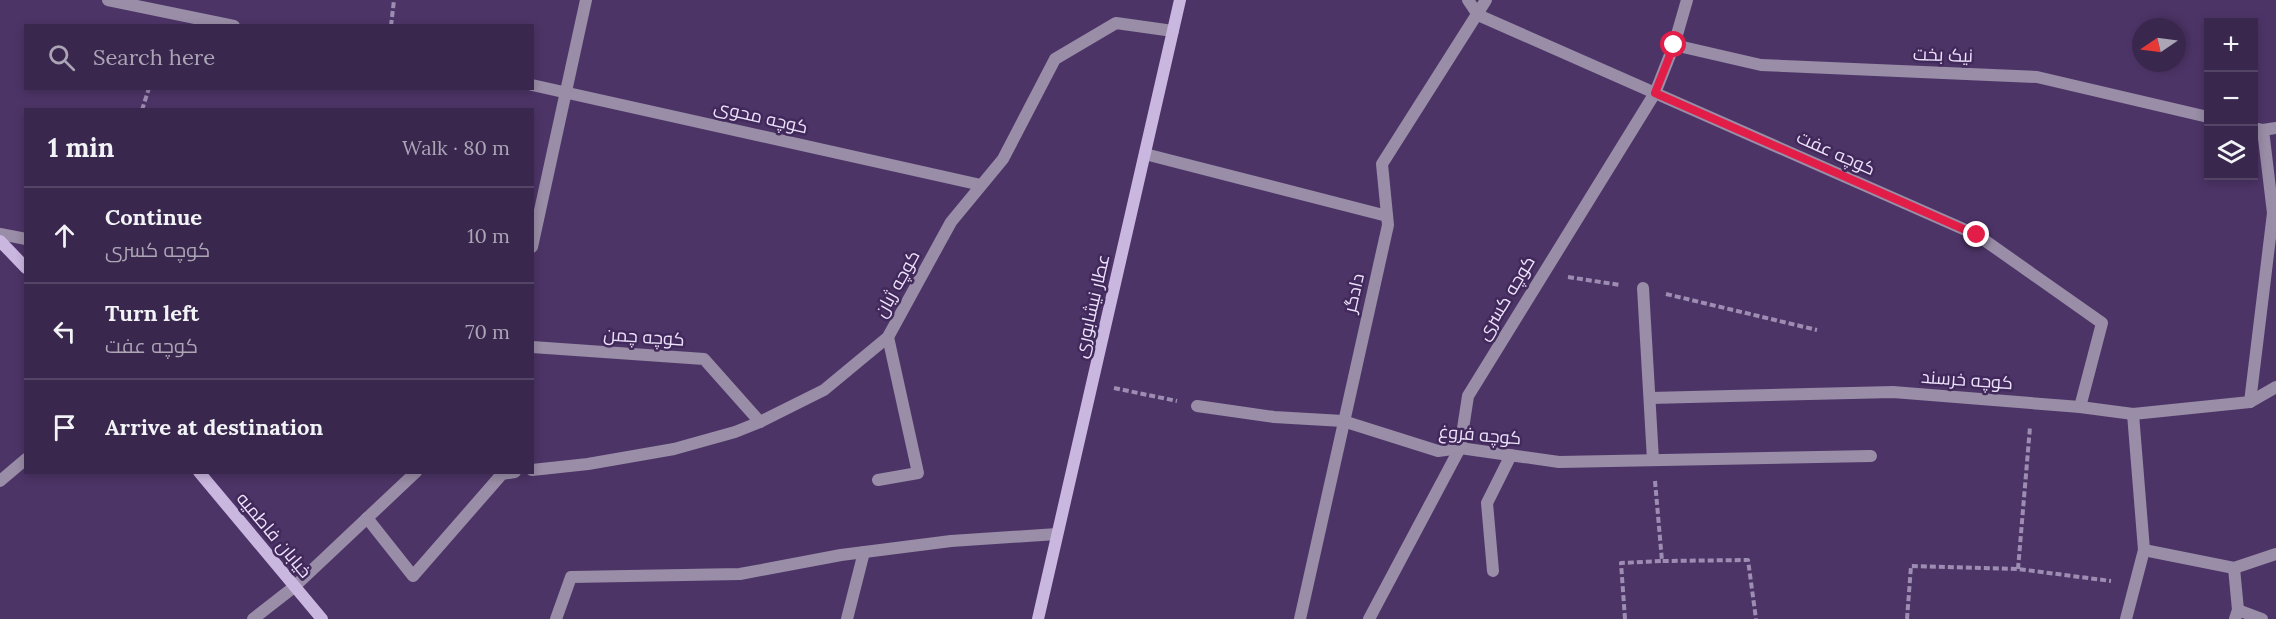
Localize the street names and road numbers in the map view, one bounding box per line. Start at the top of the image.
street label: نیک بخت [1913,42,1973,67]
street label: کوچه محوی [712,95,810,139]
street label: کوچه عفت [1793,125,1879,181]
street label: کوچه ژیان [869,246,925,322]
street label: کوچه کسری [1471,251,1541,345]
street label: عطار نیشابوری [1068,252,1115,360]
street label: دادگر [1338,271,1369,316]
street label: کوچه چمن [603,322,685,352]
street label: کوچه خرسند [1920,365,2014,395]
street label: کوچه فروغ [1438,419,1522,451]
street label: خیابان فاطمیه [232,487,317,582]

